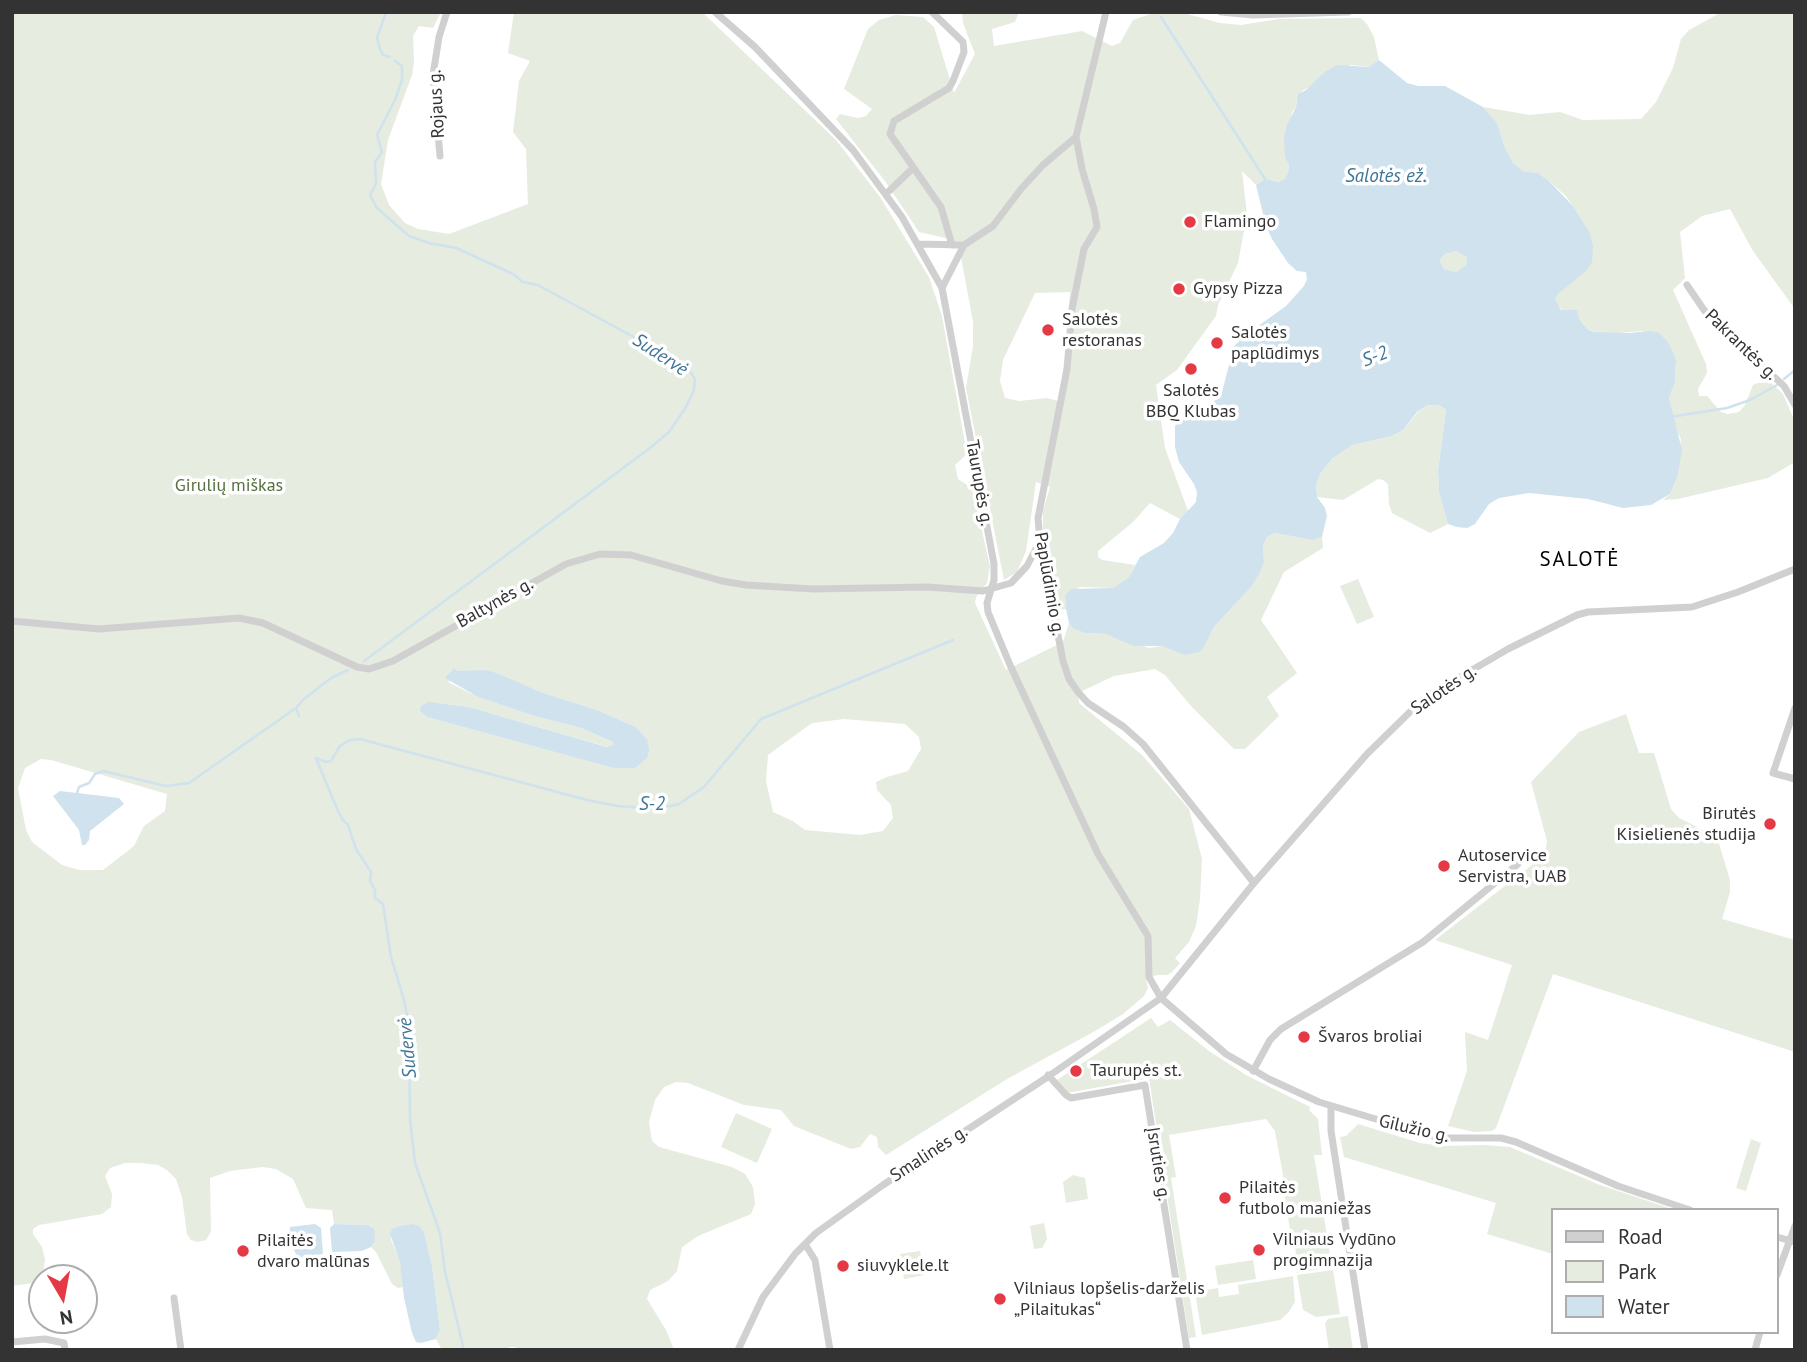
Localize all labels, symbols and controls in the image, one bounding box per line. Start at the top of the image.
street label: Rojaus g. [424,69,450,139]
water label: Salotės ež. [1345,166,1427,188]
place label: Flamingo [1204,211,1276,233]
marker: Flamingo [1182,214,1198,230]
place label: Gypsy Pizza [1193,278,1283,300]
marker: Gypsy Pizza [1171,281,1187,297]
street label: Pakrantės g. [1700,305,1782,385]
place label: Salotės restoranas [1062,309,1142,352]
marker: Salotės restoranas [1040,322,1056,338]
place label: Salotės paplūdimys [1231,322,1319,364]
water label: Sudervė [628,329,692,381]
marker: Salotės paplūdimys [1209,335,1225,351]
water label: S-2 [1359,342,1391,372]
marker: Salotės BBQ Klubas [1183,361,1199,377]
place label: Salotės BBQ Klubas [1146,380,1236,422]
street label: Taurupės g. [961,438,997,528]
park label: Girulių miškas [175,475,283,497]
street label: Paplūdimio g. [1029,530,1069,638]
district label: SALOTĖ [1540,547,1620,573]
street label: Baltynės g. [453,573,537,633]
street label: Salotės g. [1407,660,1481,720]
water label: S-2 [639,794,665,816]
place label: Birutės Kisielienės studija [1616,803,1756,846]
marker: Birutės Kisielienės studija [1762,816,1778,832]
place label: Autoservice Servistra, UAB [1458,845,1567,888]
marker: Autoservice Servistra, UAB [1436,858,1452,874]
water label: Sudervė [394,1017,422,1079]
place label: Švaros broliai [1318,1026,1423,1048]
marker: Švaros broliai [1296,1029,1312,1045]
place label: Taurupės st. [1090,1060,1182,1082]
marker: Taurupės st. [1068,1063,1084,1079]
street label: Gilužio g. [1377,1110,1451,1148]
street label: Smalinės g. [886,1121,972,1187]
street label: Įsruties g. [1141,1125,1175,1203]
place label: Pilaitės futbolo maniežas [1239,1177,1371,1220]
marker: Pilaitės futbolo maniežas [1217,1190,1233,1206]
legend [1552,1208,1779,1334]
text: Road [1618,1223,1662,1250]
place label: Vilniaus Vydūno progimnazija [1273,1229,1396,1272]
place label: Pilaitės dvaro malūnas [257,1230,370,1272]
marker: Vilniaus Vydūno progimnazija [1251,1242,1267,1258]
marker: Pilaitės dvaro malūnas [235,1243,251,1259]
place label: siuvyklele.lt [857,1255,949,1277]
marker: siuvyklele.lt [835,1258,851,1274]
text: Park [1618,1258,1657,1285]
north arrow [28,1264,98,1334]
place label: Vilniaus lopšelis-darželis „Pilaitukas“ [1014,1278,1205,1320]
marker: Vilniaus lopšelis-darželis „Pilaitukas“ [992,1291,1008,1307]
text: Water [1618,1293,1670,1320]
text: N [58,1305,75,1331]

